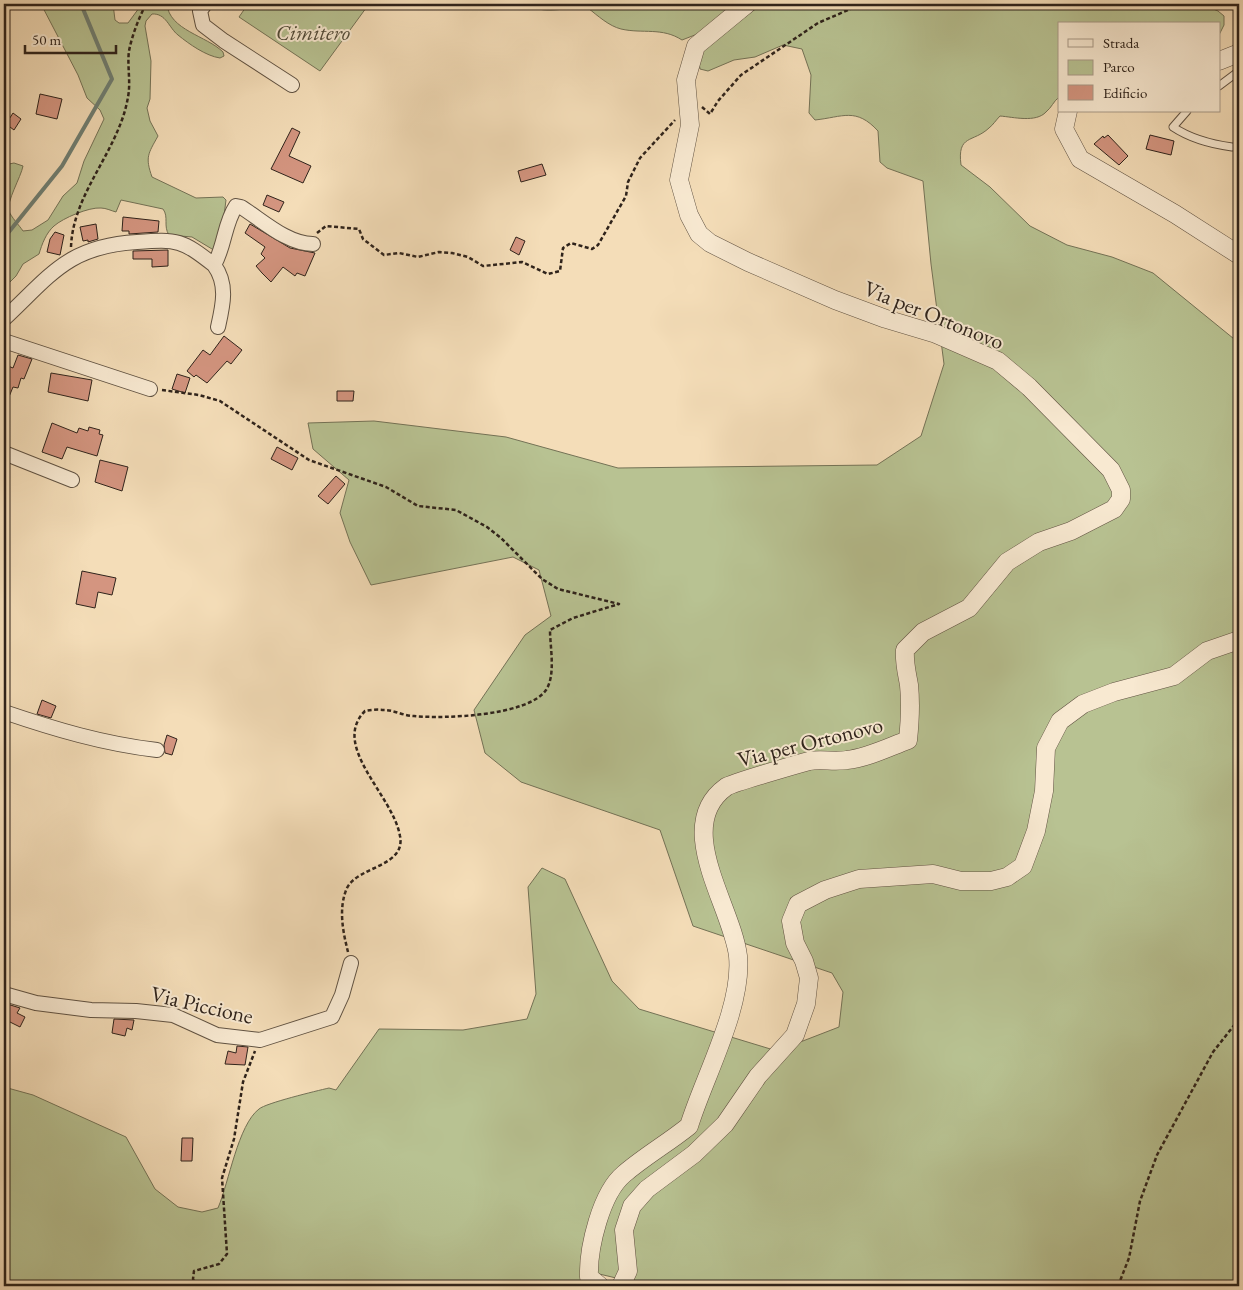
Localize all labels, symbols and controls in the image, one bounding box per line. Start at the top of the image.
park label: Cimitero [276,18,350,47]
scale bar [25,22,116,54]
legend [1058,22,1220,112]
text: 50 m [32,30,61,49]
text: Strada [1103,33,1139,52]
text: Parco [1103,57,1135,76]
text: Edificio [1103,83,1147,102]
street label: Via per Ortonovo [860,274,1008,356]
street label: Via per Ortonovo [734,710,886,774]
street label: Via Piccione [148,979,257,1031]

